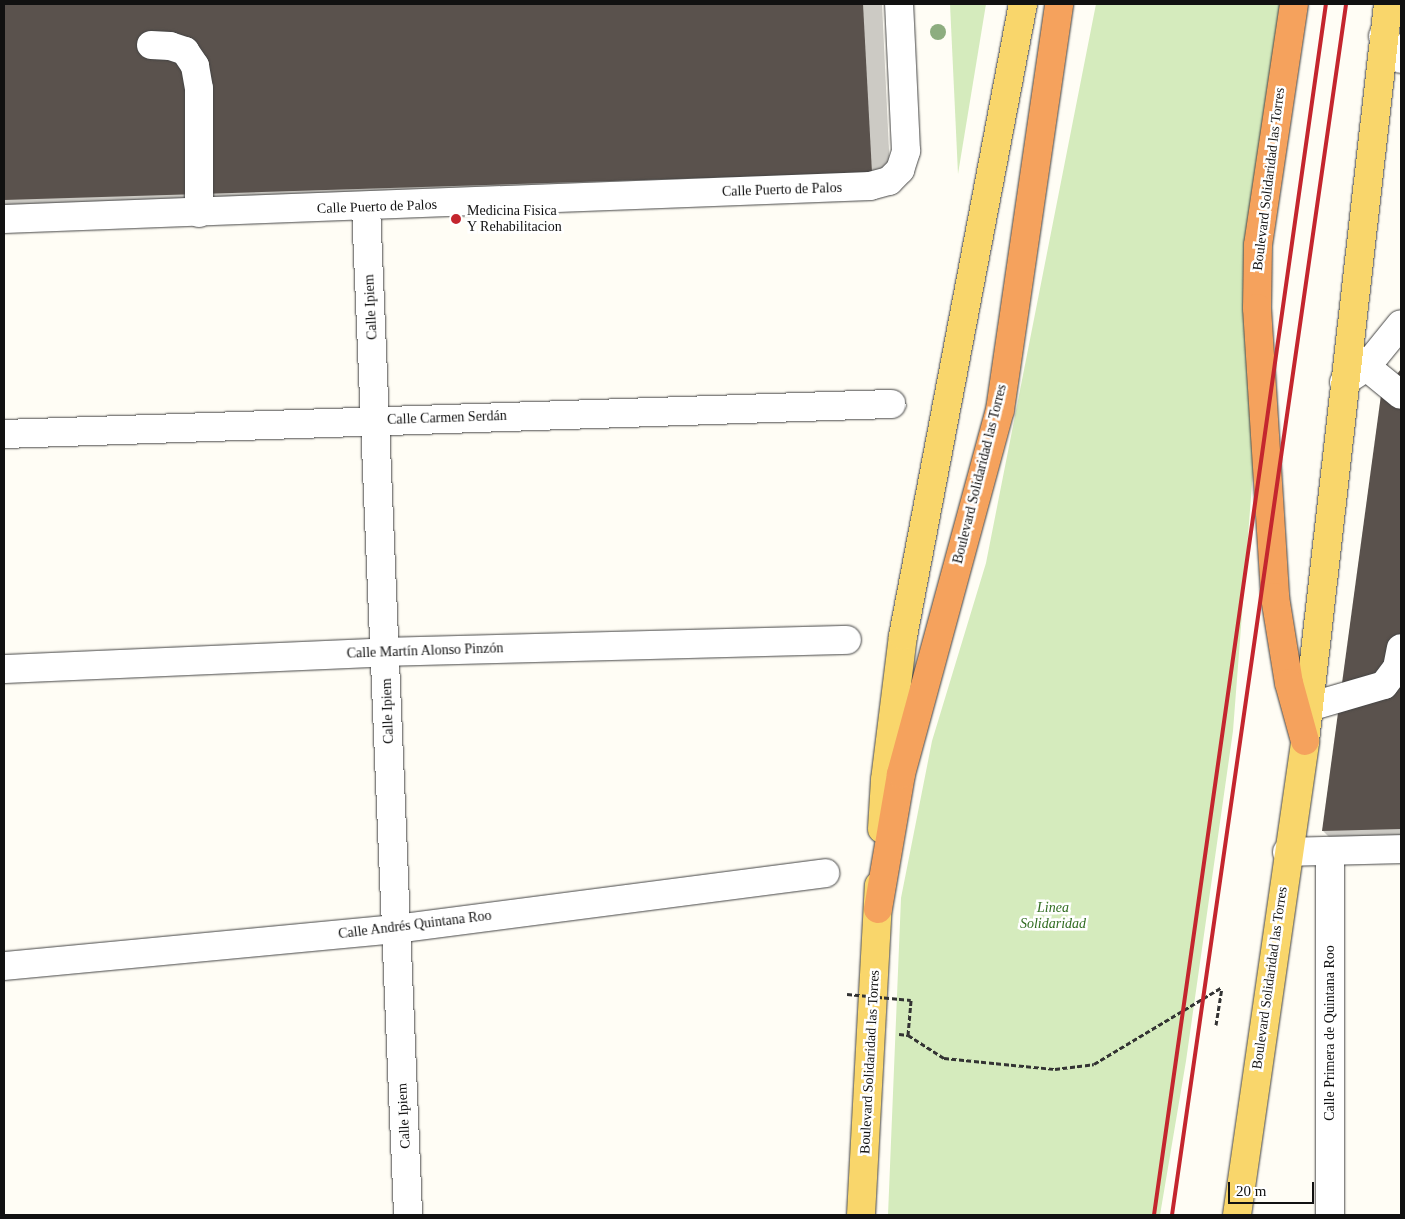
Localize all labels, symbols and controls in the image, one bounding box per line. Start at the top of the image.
street label: Boulevard Solidaridad las Torres [1249,86,1289,272]
street label: Calle Puerto de Palos [722,180,842,200]
street label: Calle Puerto de Palos [317,197,437,217]
place label: Medicina Fisica Y Rehabilitacion [467,203,562,236]
marker: Medicina Fisica Y Rehabilitacion [449,212,463,226]
street label: Calle Ipiem [361,274,381,340]
street label: Boulevard Solidaridad las Torres [950,382,1010,566]
street label: Calle Carmen Serdán [387,408,507,428]
street label: Calle Martín Alonso Pinzón [346,640,504,662]
street label: Calle Ipiem [378,678,398,744]
street label: Boulevard Solidaridad las Torres [1249,885,1291,1071]
park label: Linea Solidaridad [1020,900,1086,932]
street label: Calle Andrés Quintana Roo [337,907,493,943]
street label: Calle Primera de Quintana Roo [1322,945,1338,1121]
street label: Boulevard Solidaridad las Torres [857,969,883,1155]
street label: Calle Ipiem [394,1083,414,1149]
scale bar [1230,1172,1316,1204]
text: 20 m [1236,1183,1266,1199]

